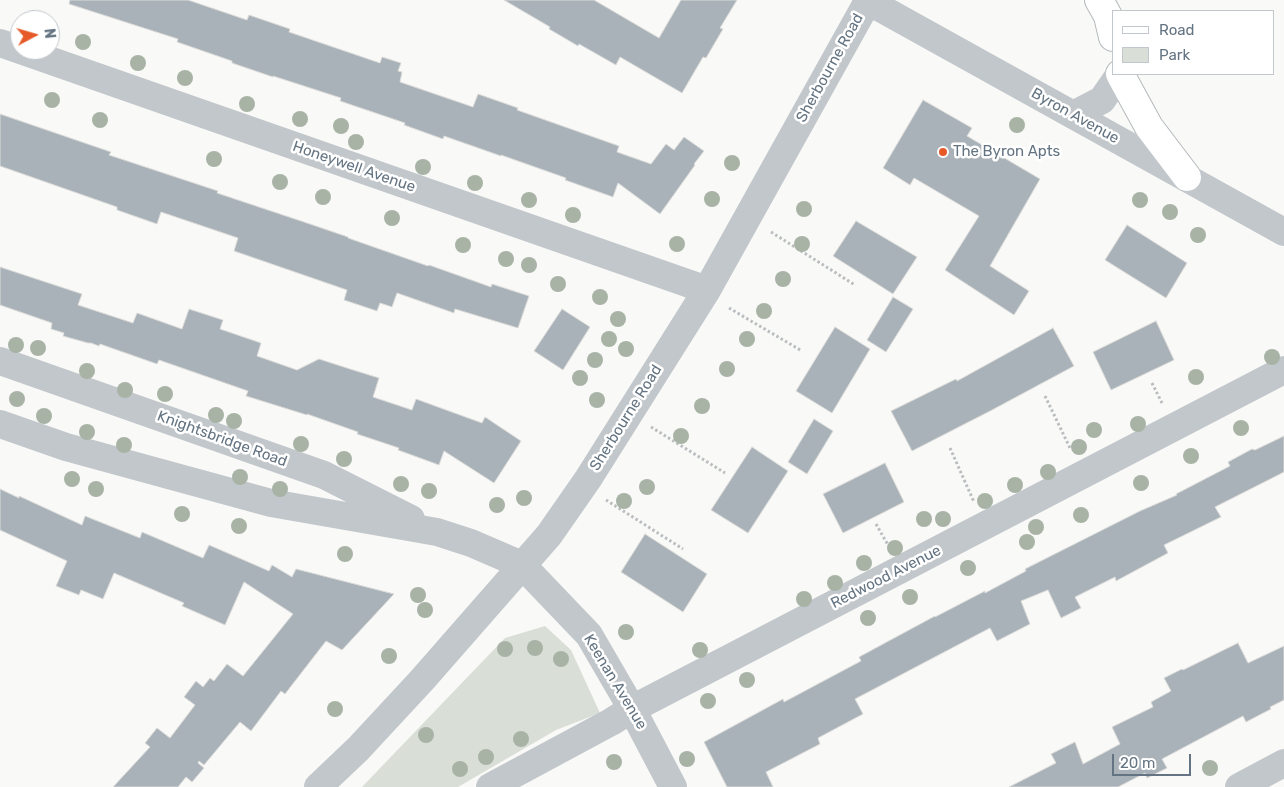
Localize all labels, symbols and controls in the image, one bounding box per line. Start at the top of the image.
north arrow [10,10,60,60]
street label: Sherbourne Road [793,10,867,126]
legend [1112,10,1274,75]
text: Road [1159,21,1195,39]
text: N [40,28,58,39]
text: Park [1159,46,1190,64]
street label: Byron Avenue [1028,84,1122,148]
street label: Honeywell Avenue [290,138,418,196]
place label: The Byron Apts [953,143,1060,161]
marker: The Byron Apts [937,146,949,158]
street label: Sherbourne Road [586,362,666,474]
street label: Knightsbridge Road [155,407,289,471]
street label: Redwood Avenue [828,541,944,613]
street label: Keenan Avenue [579,631,651,733]
scale bar [1114,744,1193,776]
text: 20 m [1120,754,1155,772]

